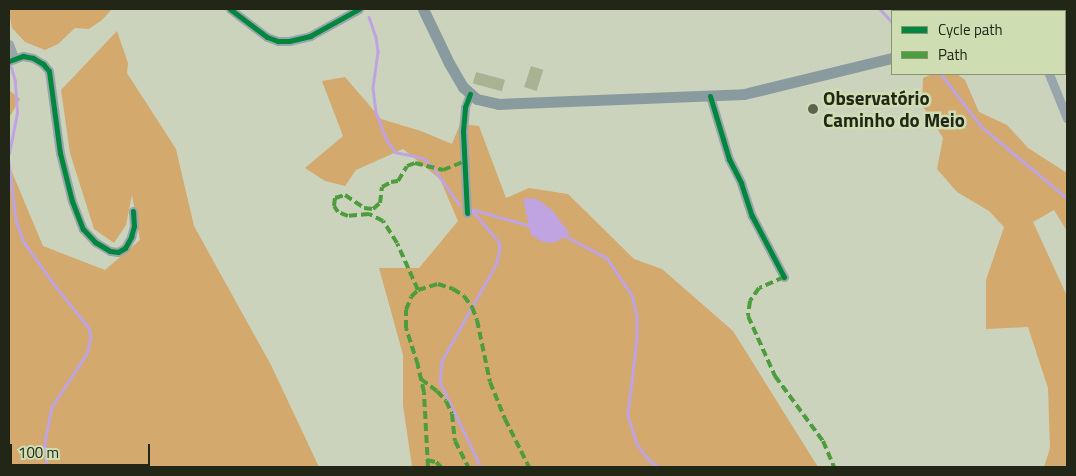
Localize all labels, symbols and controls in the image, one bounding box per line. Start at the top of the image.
legend [891,10,1066,75]
text: Cycle path [938,18,1003,41]
text: Path [938,43,968,66]
place label: Observatório Caminho do Meio [823,87,965,131]
marker: Observatório Caminho do Meio [807,103,819,115]
scale bar [12,434,152,466]
text: 100 m [18,441,59,464]

